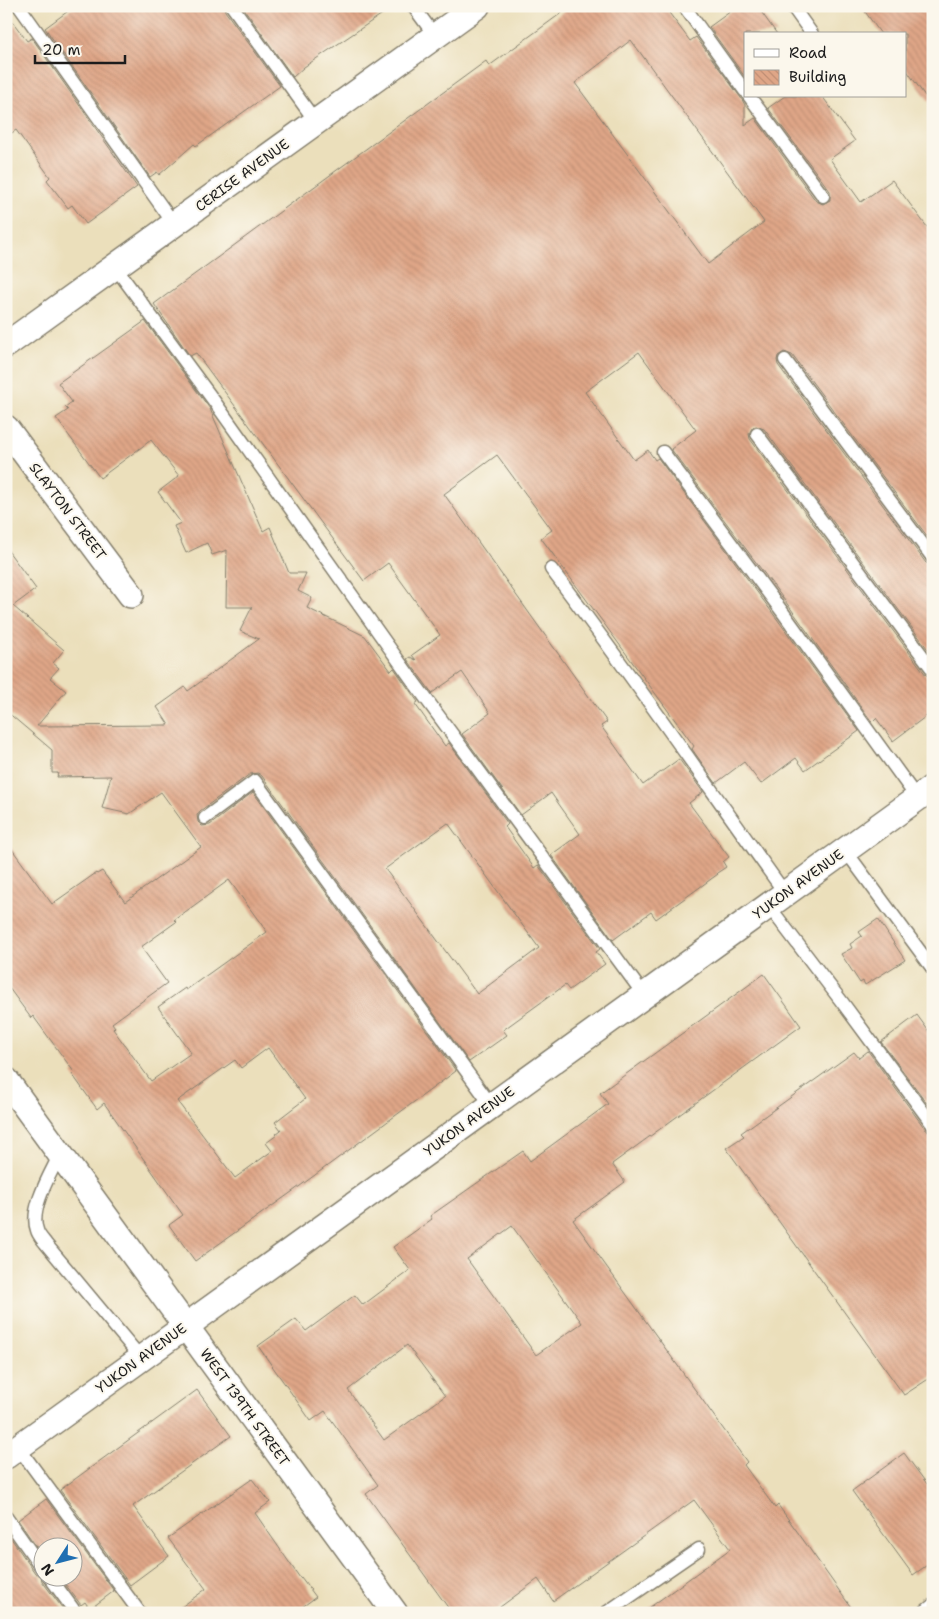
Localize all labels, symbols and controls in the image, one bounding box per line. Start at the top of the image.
scale bar [35,32,125,64]
legend [744,32,906,98]
text: 20 m [42,40,81,60]
text: Road [789,43,827,63]
text: Building [789,67,846,87]
street label: CERISE AVENUE [191,135,293,215]
street label: SLAYTON STREET [25,459,111,564]
street label: YUKON AVENUE [749,845,847,923]
street label: YUKON AVENUE [420,1082,518,1160]
street label: YUKON AVENUE [92,1319,190,1397]
street label: WEST 139TH STREET [196,1345,294,1470]
north arrow [32,1536,82,1586]
text: N [37,1560,58,1579]

